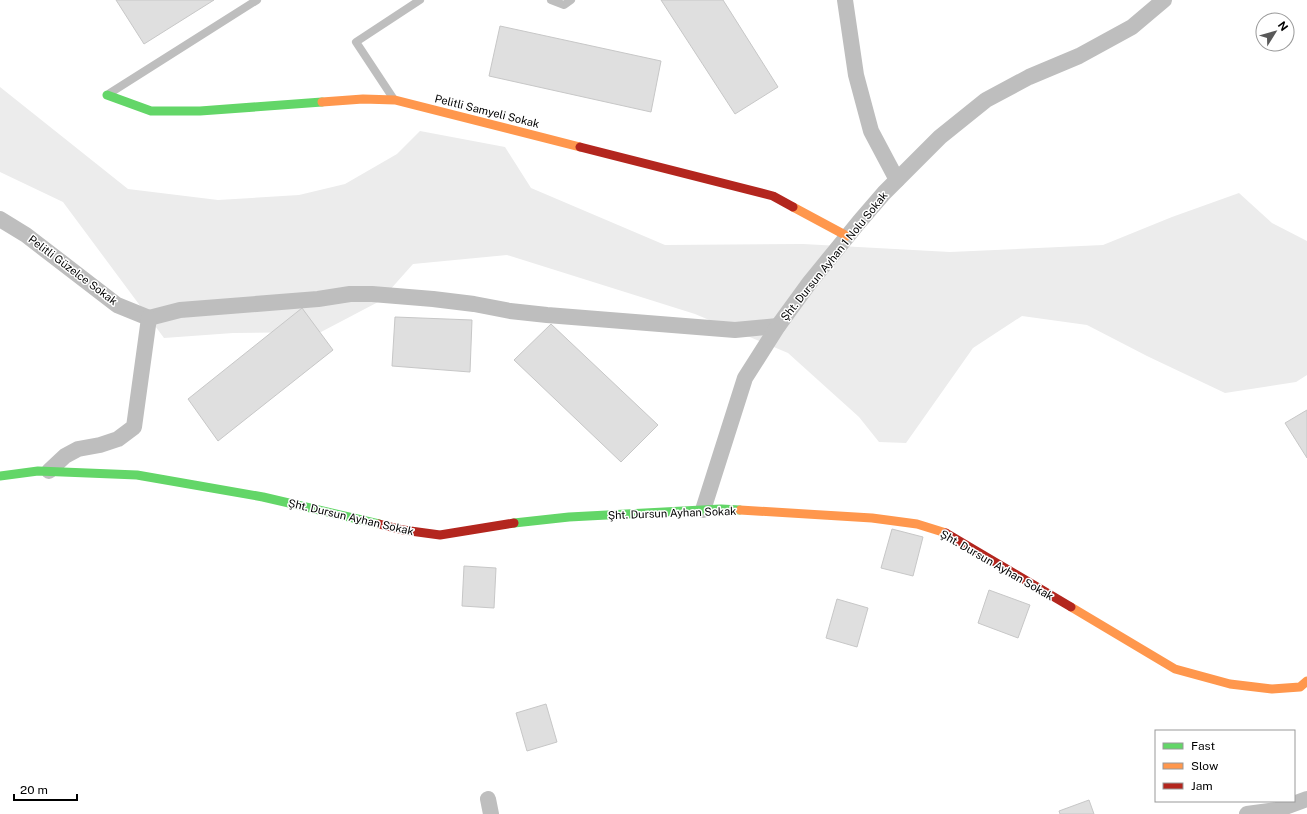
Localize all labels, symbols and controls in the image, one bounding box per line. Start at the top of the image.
north arrow [1255,12,1295,52]
text: N [1276,19,1290,33]
street label: Pelitli Samyeli Sokak [433,92,541,130]
street label: Şht. Dursun Ayhan 1 Nolu Sokak [778,189,891,323]
street label: Pelitli Güzelce Sokak [26,233,120,307]
street label: Şht. Dursun Ayhan Sokak [287,497,415,538]
street label: Şht. Dursun Ayhan Sokak [608,505,736,522]
street label: Şht. Dursun Ayhan Sokak [938,528,1056,603]
legend [1155,730,1295,802]
text: Fast [1191,739,1216,753]
text: Slow [1191,759,1219,773]
scale bar [14,776,77,802]
text: Jam [1191,779,1213,793]
text: 20 m [20,783,48,797]

